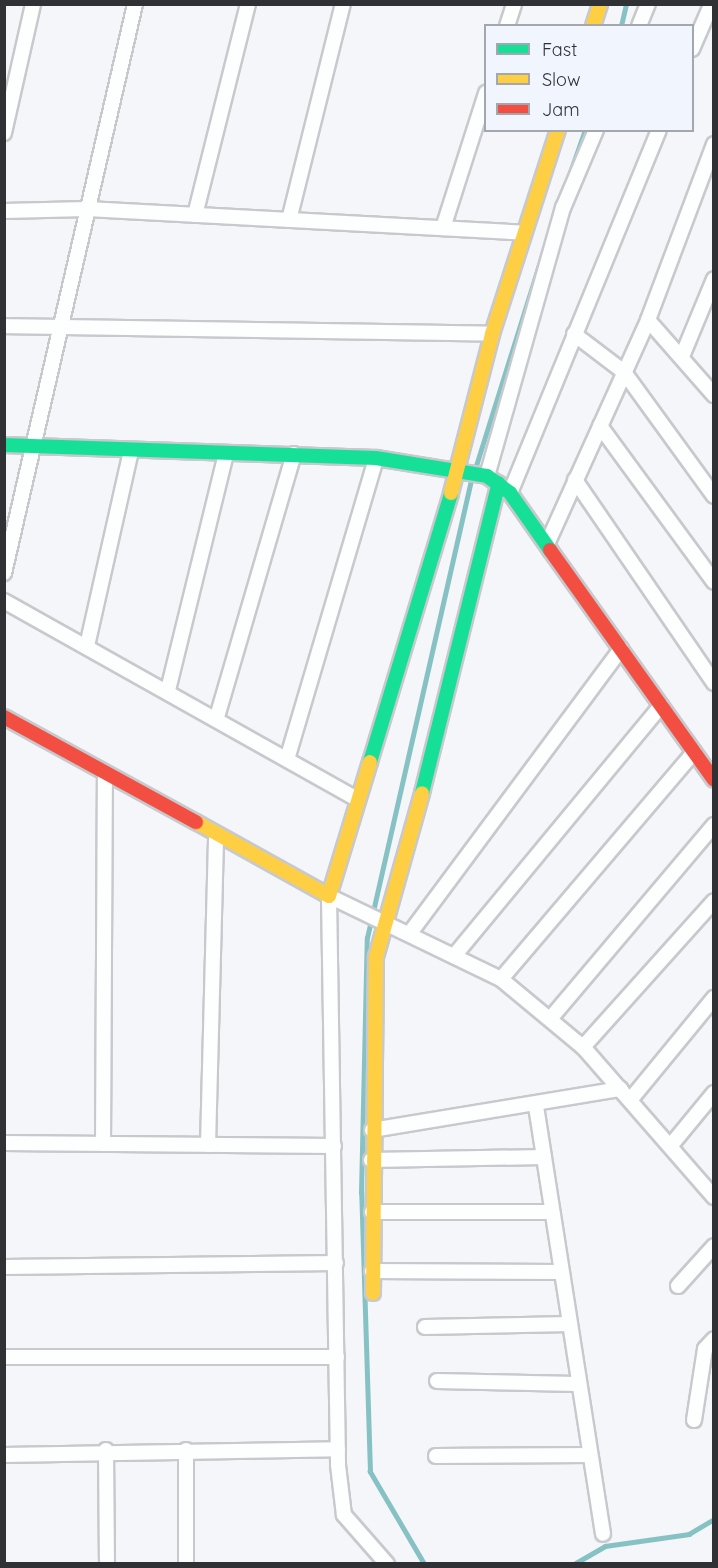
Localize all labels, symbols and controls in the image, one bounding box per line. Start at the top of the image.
legend [484,24,694,132]
text: Fast [542,38,577,61]
text: Slow [542,68,580,91]
text: Jam [542,98,580,121]

